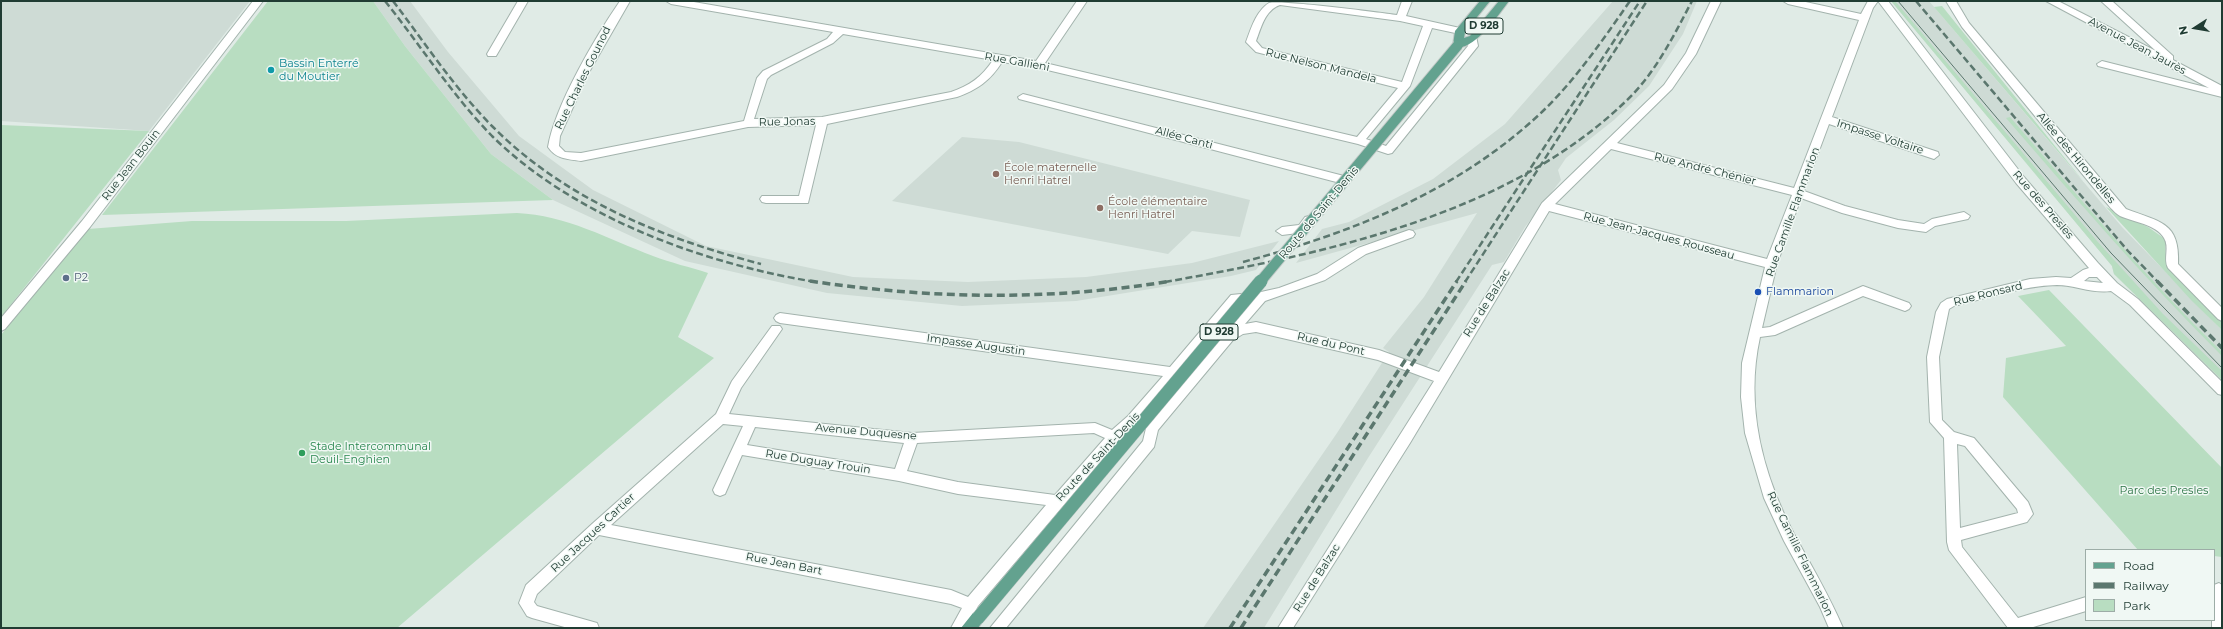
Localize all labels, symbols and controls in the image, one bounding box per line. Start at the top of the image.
north arrow [2175,8,2215,48]
street label: Avenue Jean Jaurès [2086,15,2188,77]
road number: D 928 [1465,18,1503,34]
street label: Rue Charles Gounod [552,24,614,132]
text: N [2175,25,2191,36]
street label: Rue Nelson Mandela [1264,46,1378,86]
street label: Rue Gallieni [983,50,1051,74]
place label: Bassin Enterré du Moutier [279,57,359,83]
marker: Bassin Enterré du Moutier [266,65,276,75]
street label: Allée des Hirondelles [2034,110,2118,206]
street label: Rue Jonas [759,115,815,129]
street label: Impasse Voltaire [1835,117,1925,157]
street label: Allée Canti [1154,124,1214,152]
street label: Rue Jean Bouin [99,127,163,203]
street label: Rue Camille Flammarion [1763,145,1823,279]
street label: Rue André Chénier [1653,150,1757,188]
place label: École maternelle Henri Hatrel [1004,161,1097,187]
street label: Route de Saint-Denis [1276,164,1362,262]
street label: Rue des Presles [2010,168,2076,242]
marker: École maternelle Henri Hatrel [991,169,1001,179]
place label: École élémentaire Henri Hatrel [1108,195,1207,221]
marker: École élémentaire Henri Hatrel [1095,203,1105,213]
street label: Rue Jean-Jacques Rousseau [1582,209,1736,263]
street label: Rue de Balzac [1461,266,1513,340]
place label: P2 [74,271,88,285]
marker: P2 [61,273,71,283]
street label: Rue Ronsard [1952,279,2024,309]
place label: Flammarion [1766,285,1834,299]
marker: Flammarion [1753,287,1763,297]
road number: D 928 [1200,324,1238,340]
street label: Rue du Pont [1296,330,1366,358]
street label: Impasse Augustin [926,332,1026,358]
street label: Route de Saint-Denis [1053,410,1143,504]
street label: Avenue Duquesne [815,421,917,443]
place label: Stade Intercommunal Deuil-Enghien [310,440,431,466]
street label: Rue Duguay Trouin [764,447,872,477]
marker: Stade Intercommunal Deuil-Enghien [297,448,307,458]
park label: Parc des Presles [2120,484,2208,498]
street label: Rue Camille Flammarion [1764,490,1836,618]
street label: Rue Jacques Cartier [548,491,638,575]
street label: Rue de Balzac [1291,541,1343,615]
legend [2085,549,2215,621]
street label: Rue Jean Bart [745,550,823,578]
text: Road [2123,558,2154,573]
text: Railway [2123,578,2169,593]
text: Park [2123,598,2150,613]

